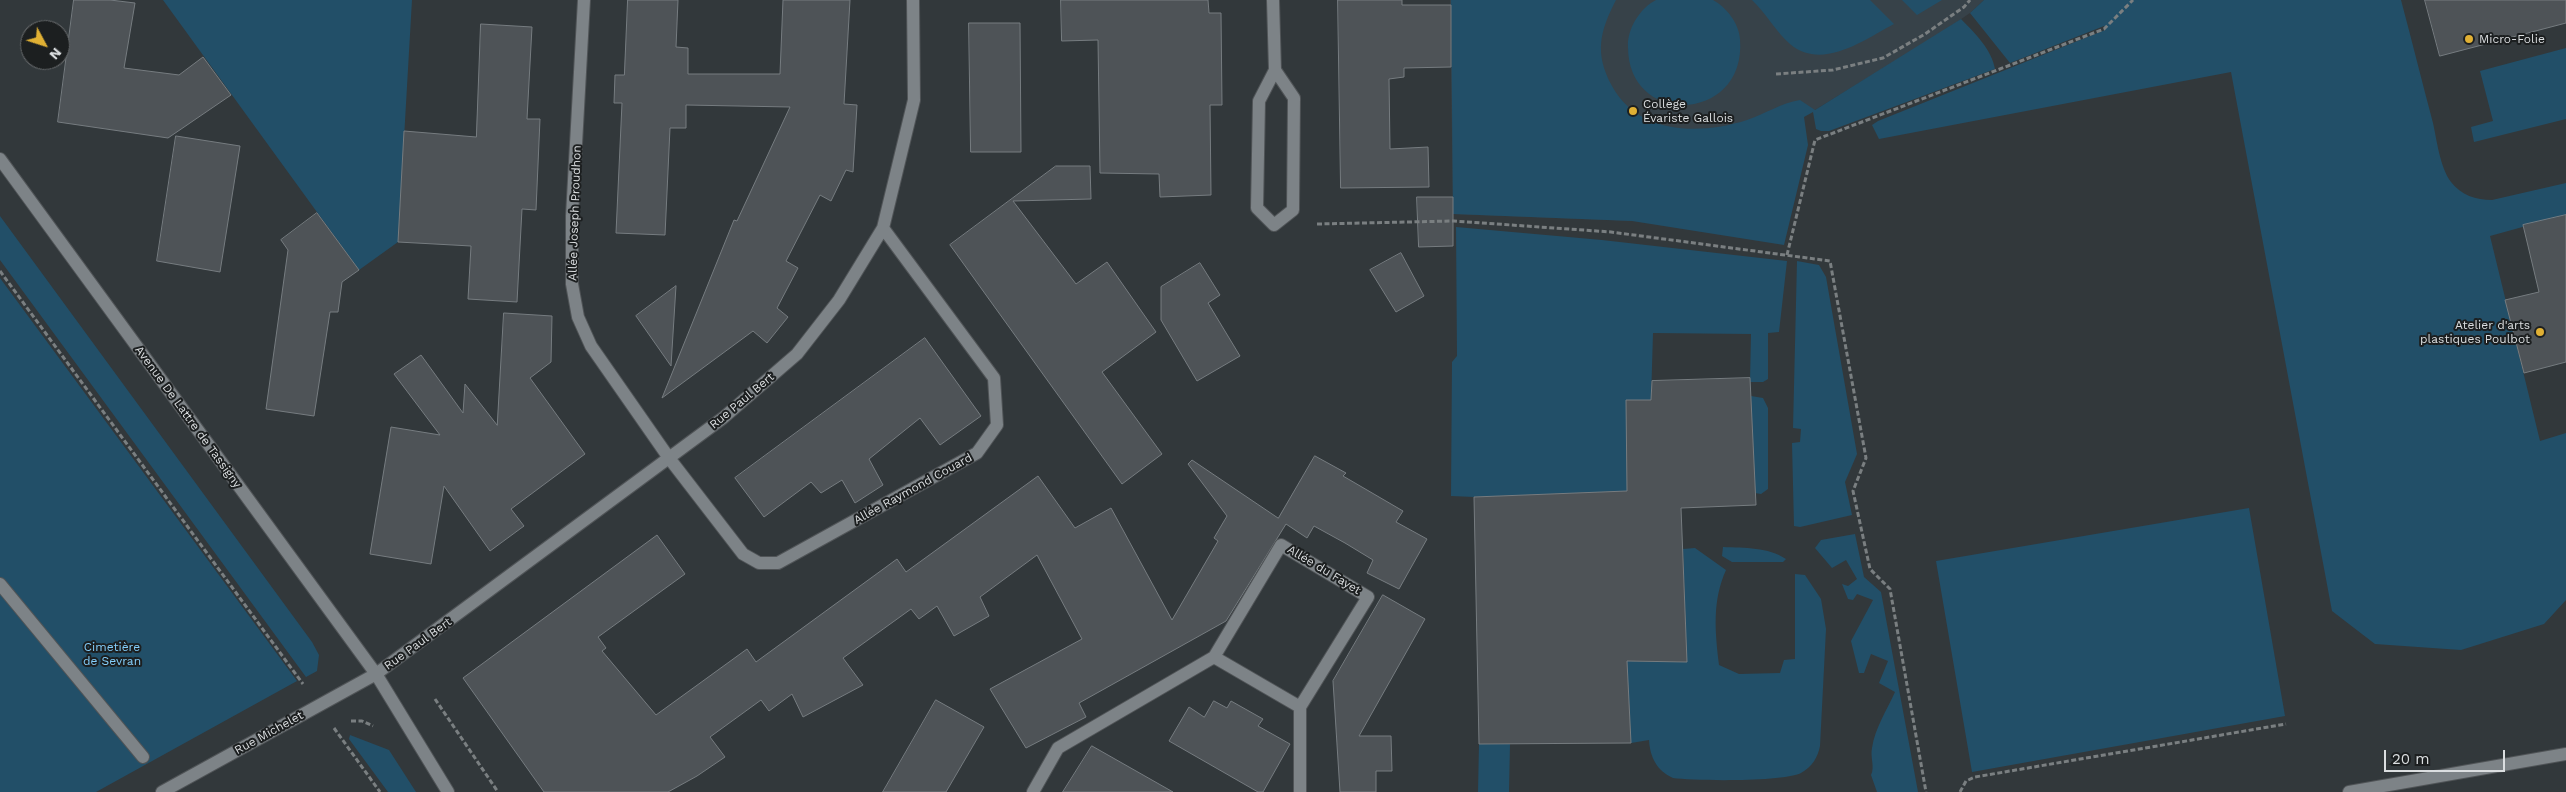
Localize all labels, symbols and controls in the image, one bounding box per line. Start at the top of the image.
north arrow [20,20,70,70]
place label: Micro-Folie [2479,32,2545,46]
marker: Micro-Folie [2463,33,2475,45]
text: N [46,45,65,63]
place label: Collège Évariste Gallois [1643,97,1733,125]
marker: Collège Évariste Gallois [1627,105,1639,117]
street label: Allée Joseph Proudhon [565,145,585,281]
place label: Atelier d'arts plastiques Poulbot [2420,318,2530,346]
marker: Atelier d'arts plastiques Poulbot [2534,326,2546,338]
street label: Avenue De Lattre de Tassigny [132,343,244,491]
street label: Rue Paul Bert [707,370,777,432]
street label: Allée Raymond Couard [851,450,975,528]
street label: Allée du Fayet [1285,542,1363,598]
street label: Rue Paul Bert [381,615,455,673]
park label: Cimetière de Sevran [83,640,141,668]
street label: Rue Michelet [232,708,306,758]
scale bar [2386,740,2507,772]
text: 20 m [2392,750,2430,768]

